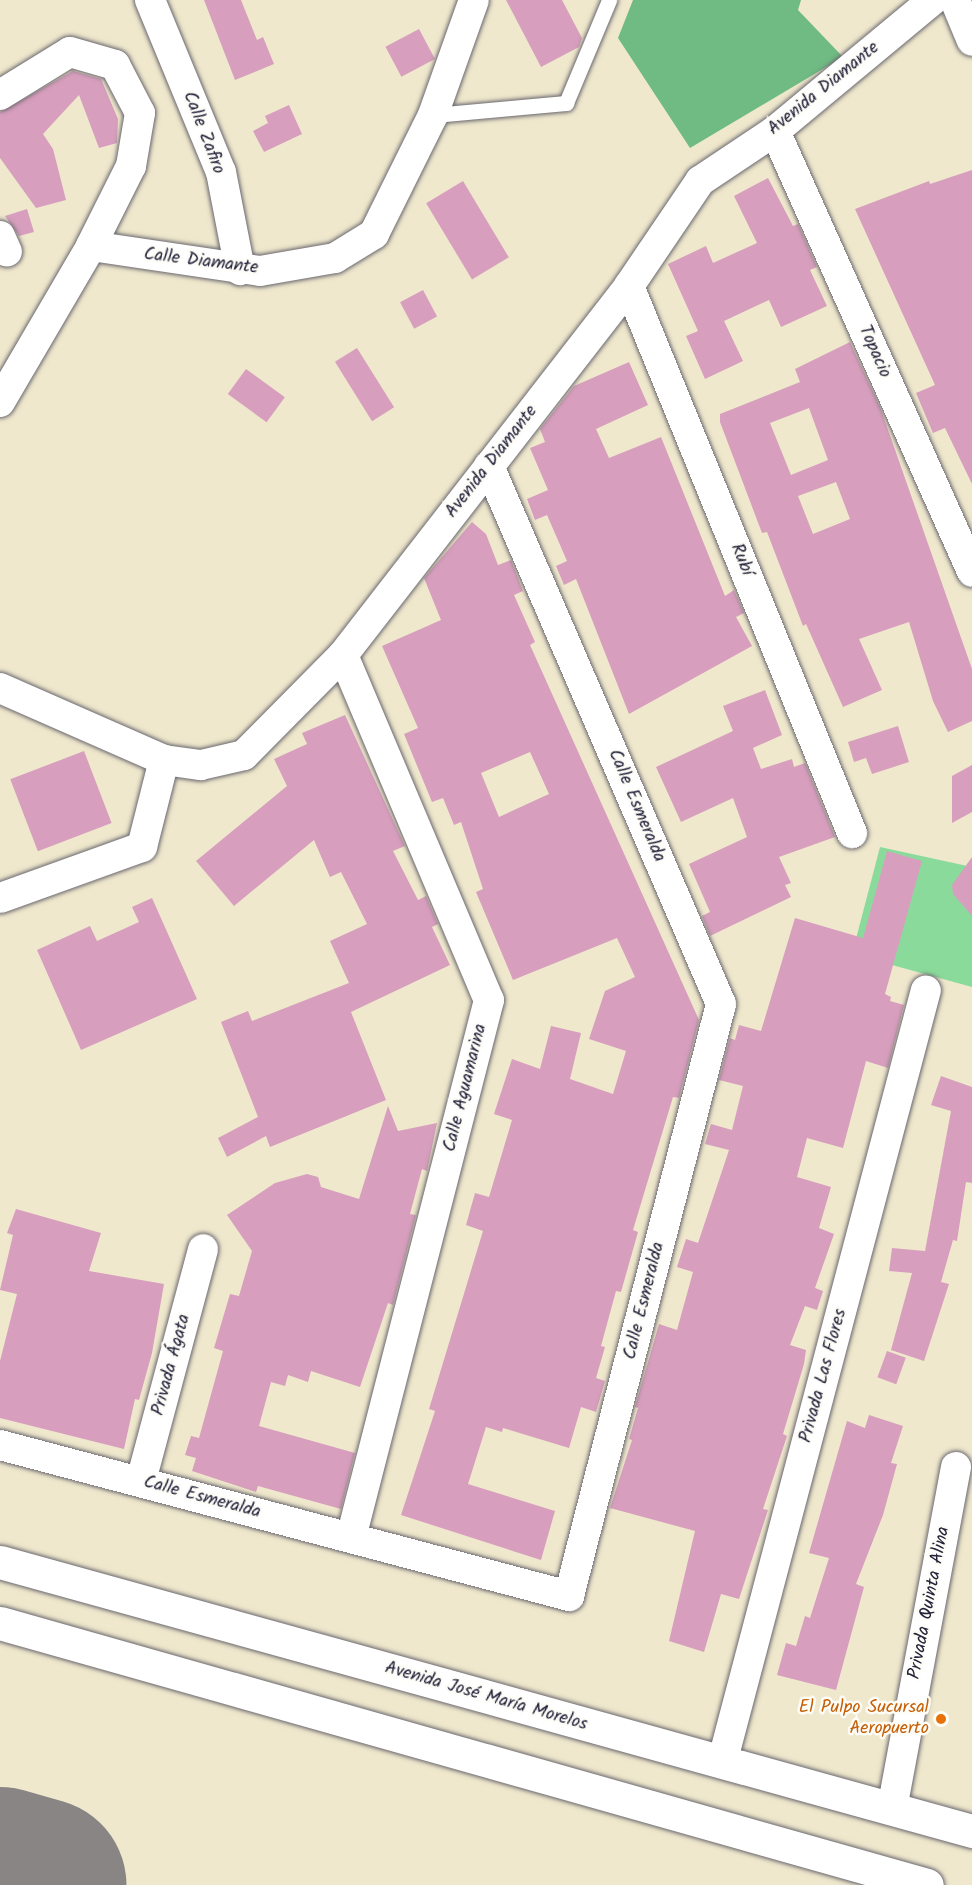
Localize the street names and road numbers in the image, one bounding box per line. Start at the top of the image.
street label: Avenida Diamante [764,38,884,140]
street label: Calle Zafiro [177,89,229,177]
street label: Calle Diamante [143,244,259,280]
street label: Topacio [853,322,895,382]
street label: Avenida Diamante [441,401,543,523]
street label: Rubí [725,541,757,579]
street label: Calle Esmeralda [603,746,669,866]
street label: Calle Aguamarina [440,1022,492,1154]
street label: Calle Esmeralda [620,1240,670,1362]
street label: Privada Las Flores [796,1307,852,1445]
street label: Privada Ágata [148,1312,196,1418]
street label: Calle Esmeralda [141,1472,263,1524]
street label: Privada Quinta Alina [905,1525,955,1681]
street label: Avenida José María Morelos [382,1658,590,1736]

